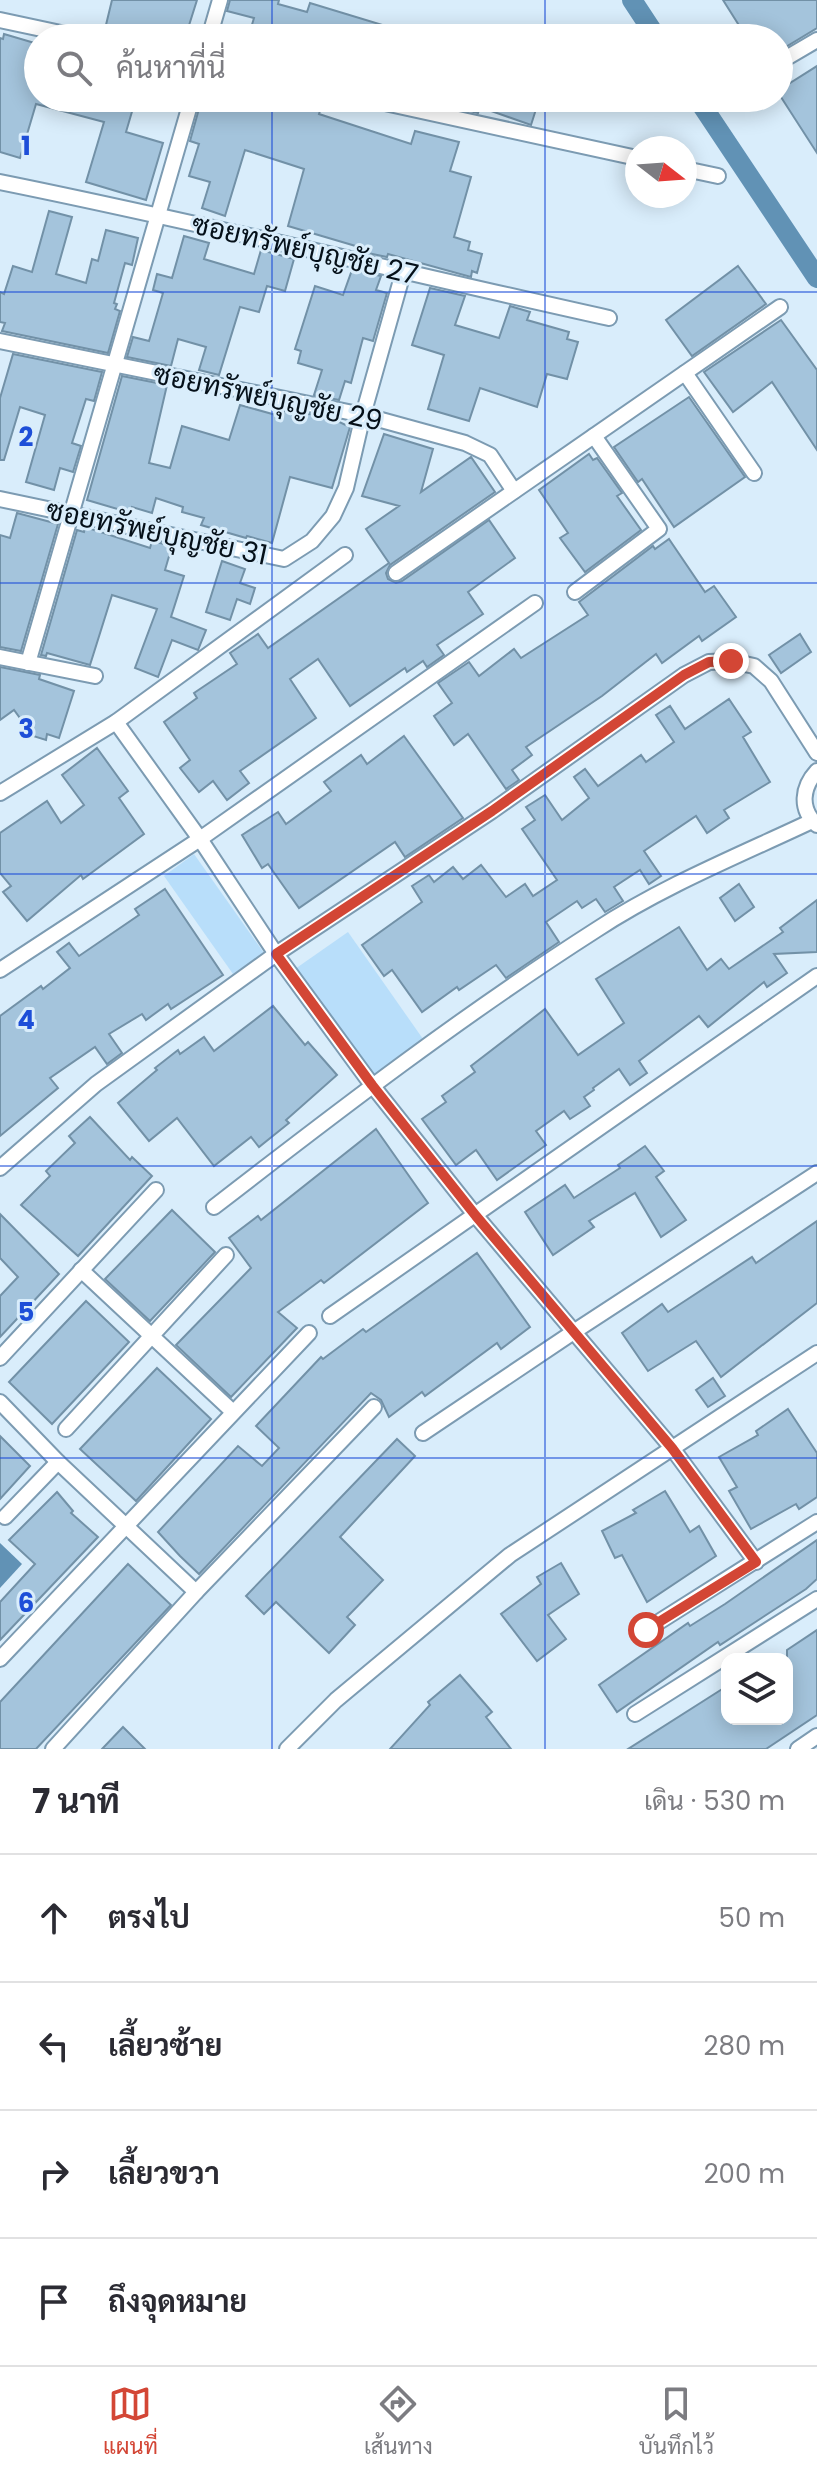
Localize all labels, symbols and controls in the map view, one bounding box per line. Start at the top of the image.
search box [24,24,793,112]
icon: search [52,46,96,90]
text: ค้นหาที่นี่ [116,46,226,89]
text: 1 [21,128,31,164]
north arrow [625,136,697,208]
street label: ซอยทรัพย์บุญชัย 27 [188,205,422,294]
street label: ซอยทรัพย์บุญชัย 29 [150,354,386,441]
text: 2 [19,419,34,455]
street label: ซอยทรัพย์บุญชัย 31 [43,490,271,575]
route end [713,643,749,679]
text: 3 [18,711,34,747]
text: 4 [17,1002,35,1038]
text: 5 [18,1294,34,1330]
text: 6 [18,1585,34,1621]
route start [628,1612,664,1648]
map controls [721,1653,793,1725]
button: layers [721,1653,793,1725]
text: 7 นาที [32,1777,120,1825]
text: เดิน · 530 m [644,1783,785,1819]
icon: ahead [32,1896,76,1940]
text: ตรงไป [108,1896,190,1939]
text: 50 m [719,1900,785,1936]
icon: left [32,2024,76,2068]
text: เลี้ยวซ้าย [108,2024,222,2067]
text: 280 m [704,2028,785,2064]
icon: right [32,2152,76,2196]
text: เลี้ยวขวา [108,2152,220,2195]
text: 200 m [704,2156,785,2192]
icon: arrive [32,2280,76,2324]
text: ถึงจุดหมาย [108,2280,247,2323]
tab: แผนที่ [103,2382,158,2463]
tab: เส้นทาง [364,2382,433,2463]
tab: บันทึกไว้ [639,2382,714,2463]

